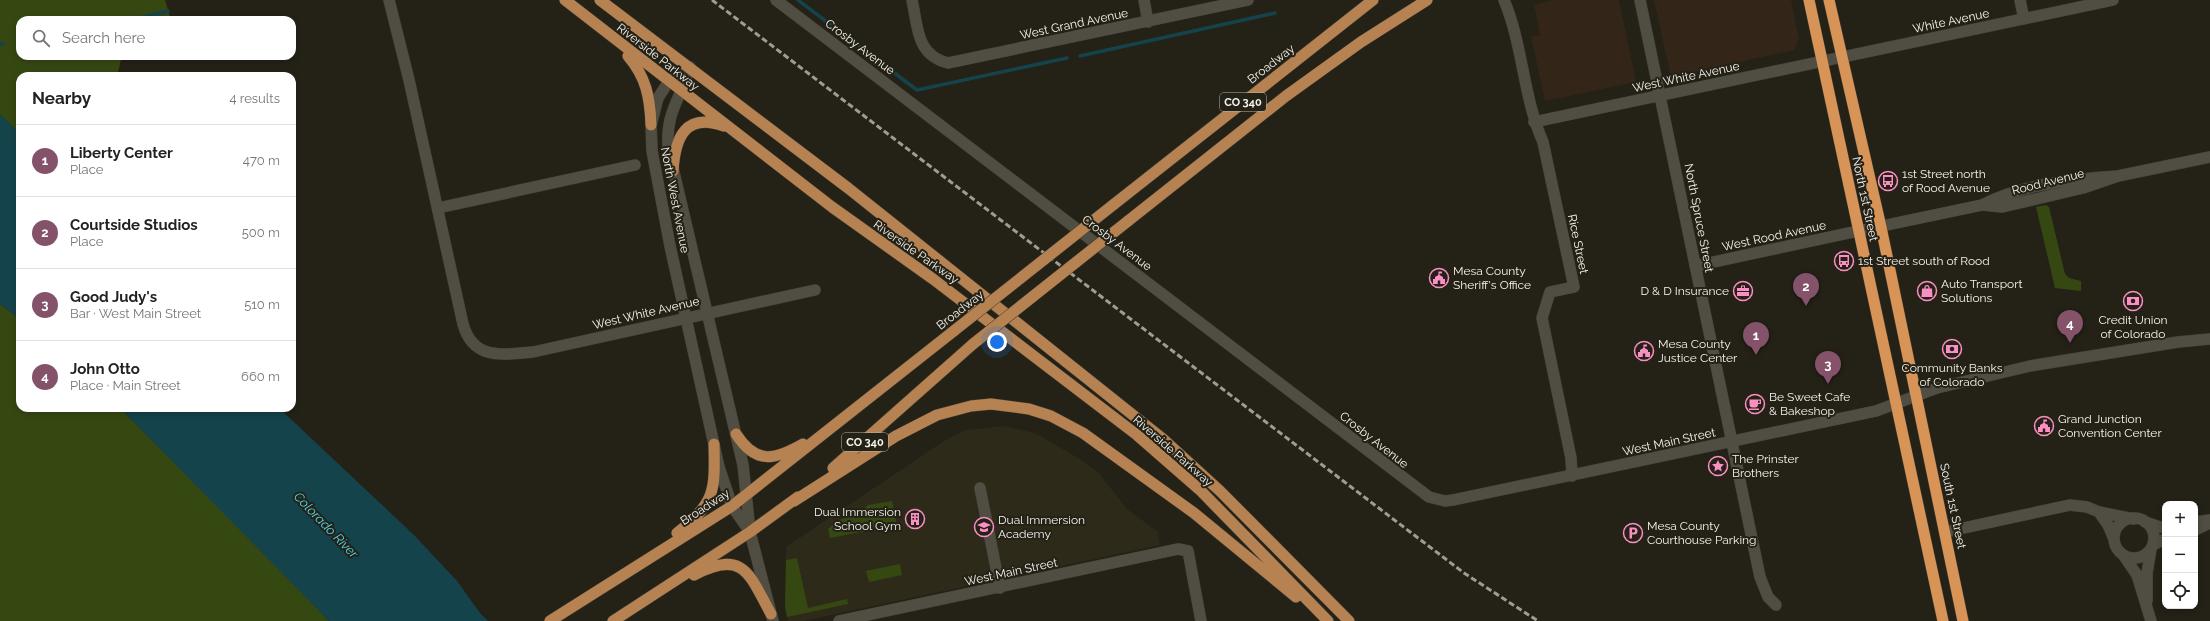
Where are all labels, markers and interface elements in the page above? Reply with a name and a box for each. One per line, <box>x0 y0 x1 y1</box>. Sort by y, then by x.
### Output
street label: West Grand Avenue <box>1019 6 1129 42</box>
street label: White Avenue <box>1911 6 1991 36</box>
search box <box>16 16 296 60</box>
street label: Crosby Avenue <box>823 16 897 78</box>
street label: Riverside Parkway <box>614 20 702 94</box>
icon: search <box>30 27 52 49</box>
text: Search here <box>62 29 145 47</box>
street label: Broadway <box>1245 41 1298 87</box>
street label: West White Avenue <box>1631 59 1741 95</box>
text: Nearby <box>32 88 91 108</box>
text: 4 results <box>229 91 280 106</box>
road number: CO 340 <box>1220 93 1266 111</box>
text: Liberty Center <box>70 144 173 162</box>
street label: North West Avenue <box>658 146 692 254</box>
text: 1 <box>42 153 48 168</box>
text: 470 m <box>243 153 280 168</box>
street label: North 1st Street <box>1849 156 1881 242</box>
text: Place <box>70 162 103 177</box>
street label: North Spruce Street <box>1682 162 1716 274</box>
street label: Rood Avenue <box>2010 166 2086 198</box>
place label: 1st Street north of Rood Avenue <box>1902 167 1990 195</box>
bus stop icon: 1st Street north of Rood Avenue <box>1877 170 1899 192</box>
street label: Crosby Avenue <box>1080 212 1154 274</box>
street label: Rice Street <box>1565 213 1591 275</box>
text: Courtside Studios <box>70 216 198 234</box>
street label: Riverside Parkway <box>871 217 962 287</box>
street label: West Rood Avenue <box>1721 218 1827 254</box>
text: 2 <box>41 225 49 240</box>
text: 500 m <box>242 225 280 240</box>
text: Place <box>70 234 103 249</box>
bus stop icon: 1st Street south of Rood <box>1833 250 1855 272</box>
place label: 1st Street south of Rood <box>1858 254 1990 268</box>
place label: Mesa County Sheriff's Office <box>1453 264 1531 292</box>
public building icon: Mesa County Sheriff's Office <box>1428 267 1450 289</box>
pin: 2 <box>1793 273 1819 306</box>
place label: Auto Transport Solutions <box>1941 277 2022 305</box>
office icon: D & D Insurance <box>1732 280 1754 302</box>
shop icon: Auto Transport Solutions <box>1916 280 1938 302</box>
place label: D & D Insurance <box>1640 284 1729 298</box>
street label: Broadway <box>934 287 987 333</box>
text: Good Judy's <box>70 288 157 306</box>
bank icon: Credit Union of Colorado <box>2122 290 2144 312</box>
street label: West White Avenue <box>591 294 701 332</box>
text: 3 <box>41 297 49 312</box>
text: 510 m <box>244 297 280 312</box>
text: Bar · West Main Street <box>70 306 201 321</box>
pin: 4 <box>2057 310 2083 343</box>
place label: Credit Union of Colorado <box>2098 313 2168 341</box>
pin: 1 <box>1743 322 1769 355</box>
your location <box>987 332 1007 352</box>
place label: Mesa County Justice Center <box>1658 337 1738 365</box>
bank icon: Community Banks of Colorado <box>1941 338 1963 360</box>
public building icon: Mesa County Justice Center <box>1633 340 1655 362</box>
pin: 3 <box>1815 351 1841 384</box>
text: John Otto <box>70 360 140 378</box>
place label: Community Banks of Colorado <box>1901 361 2003 389</box>
text: 4 <box>41 369 49 384</box>
text: 660 m <box>241 369 280 384</box>
text: Place · Main Street <box>70 378 181 393</box>
place label: Be Sweet Cafe & Bakeshop <box>1769 390 1850 418</box>
cafe icon: Be Sweet Cafe & Bakeshop <box>1744 393 1766 415</box>
street label: Crosby Avenue <box>1337 409 1411 471</box>
place label: Grand Junction Convention Center <box>2058 412 2162 440</box>
street label: Riverside Parkway <box>1130 413 1216 490</box>
public building icon: Grand Junction Convention Center <box>2033 415 2055 437</box>
street label: West Main Street <box>1621 425 1717 459</box>
road number: CO 340 <box>842 433 888 451</box>
place label: The Prinster Brothers <box>1732 452 1799 480</box>
place icon: The Prinster Brothers <box>1707 455 1729 477</box>
street label: South 1st Street <box>1937 462 1969 550</box>
street label: Broadway <box>678 486 733 528</box>
water label: Colorado River <box>291 489 362 561</box>
map controls <box>2162 501 2198 609</box>
button: + <box>2162 501 2198 537</box>
place label: Dual Immersion School Gym <box>814 505 901 533</box>
building icon: Dual Immersion School Gym <box>904 508 926 530</box>
place label: Dual Immersion Academy <box>998 513 1085 541</box>
school or university icon: Dual Immersion Academy <box>973 516 995 538</box>
place label: Mesa County Courthouse Parking <box>1647 519 1756 547</box>
parking icon: Mesa County Courthouse Parking <box>1622 522 1644 544</box>
button: − <box>2162 537 2198 573</box>
street label: West Main Street <box>963 555 1059 589</box>
button: locate <box>2162 573 2198 609</box>

